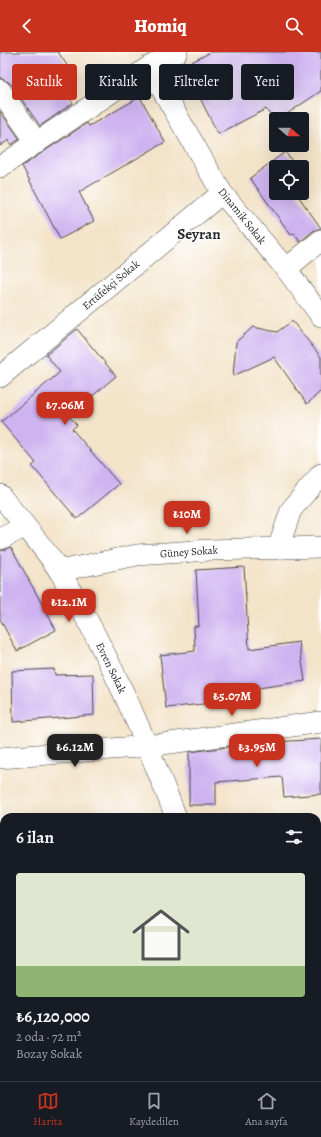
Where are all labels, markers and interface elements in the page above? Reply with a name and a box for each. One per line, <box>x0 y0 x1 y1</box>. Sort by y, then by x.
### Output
text: Homiq <box>134 14 187 38</box>
icon: back <box>16 15 38 37</box>
icon: search <box>283 15 305 37</box>
chip: Satılık <box>12 64 77 100</box>
chip: Kiralık <box>85 64 151 100</box>
chip: Filtreler <box>159 64 233 100</box>
chip: Yeni <box>241 64 294 100</box>
north arrow <box>269 112 309 152</box>
map controls <box>269 112 309 200</box>
button: locate <box>269 160 309 200</box>
street label: Dinamik Sokak <box>215 185 270 248</box>
district label: Seyran <box>177 224 221 244</box>
street label: Ertüfekçi Sokak <box>79 256 143 313</box>
pin: ₺7.06M <box>32 392 98 426</box>
text: ₺7.06M <box>45 396 85 413</box>
pin: ₺10M <box>163 501 211 535</box>
text: ₺10M <box>173 505 201 522</box>
street label: Güney Sokak <box>160 542 219 562</box>
pin: ₺12.1M <box>36 589 102 623</box>
text: ₺12.1M <box>51 593 87 610</box>
street label: Evren Sokak <box>92 640 130 697</box>
pin: ₺5.07M <box>199 683 265 717</box>
text: ₺5.07M <box>213 687 251 704</box>
pin: ₺6.12M <box>42 734 108 768</box>
pin: ₺3.95M <box>224 734 290 768</box>
text: ₺6.12M <box>56 738 94 755</box>
text: ₺3.95M <box>238 738 276 755</box>
text: 6 ilan <box>16 826 54 849</box>
icon: filters <box>283 826 305 848</box>
icon: home <box>125 899 197 971</box>
text: ₺6,120,000 <box>16 1005 90 1028</box>
text: 2 oda · 72 m² <box>16 1028 81 1045</box>
text: Bozay Sokak <box>16 1045 82 1062</box>
tab: Harita <box>33 1090 63 1129</box>
tab: Kaydedilen <box>129 1090 179 1129</box>
tab: Ana sayfa <box>245 1090 288 1129</box>

